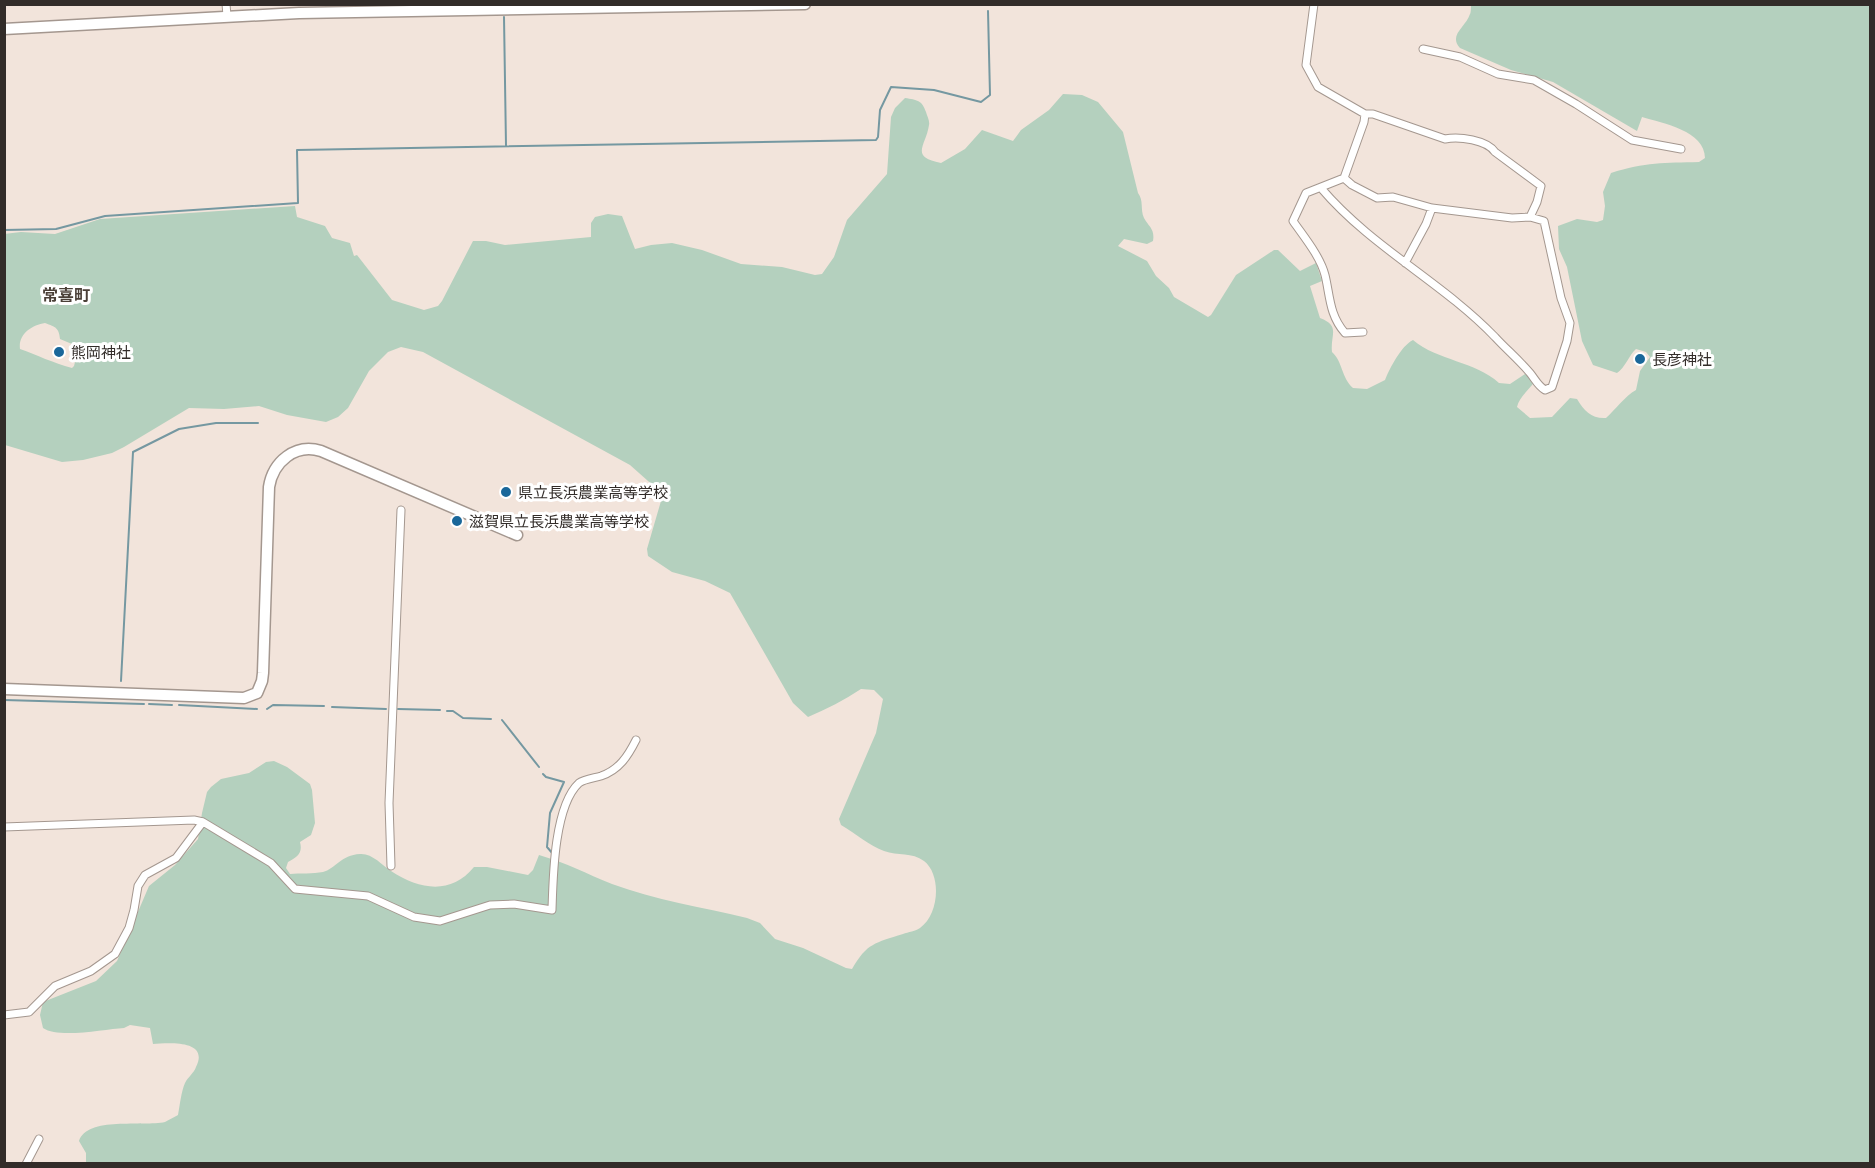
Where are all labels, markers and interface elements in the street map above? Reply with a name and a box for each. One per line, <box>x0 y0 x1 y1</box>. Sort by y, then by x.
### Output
district label: 常喜町 <box>42 285 90 305</box>
place label: 熊岡神社 <box>71 343 131 362</box>
marker: 熊岡神社 <box>52 345 66 359</box>
place label: 長彦神社 <box>1652 350 1712 369</box>
marker: 長彦神社 <box>1633 352 1647 366</box>
place label: 県立長浜農業高等学校 <box>518 483 668 502</box>
marker: 県立長浜農業高等学校 <box>499 485 513 499</box>
place label: 滋賀県立長浜農業高等学校 <box>469 512 649 531</box>
marker: 滋賀県立長浜農業高等学校 <box>450 514 464 528</box>

